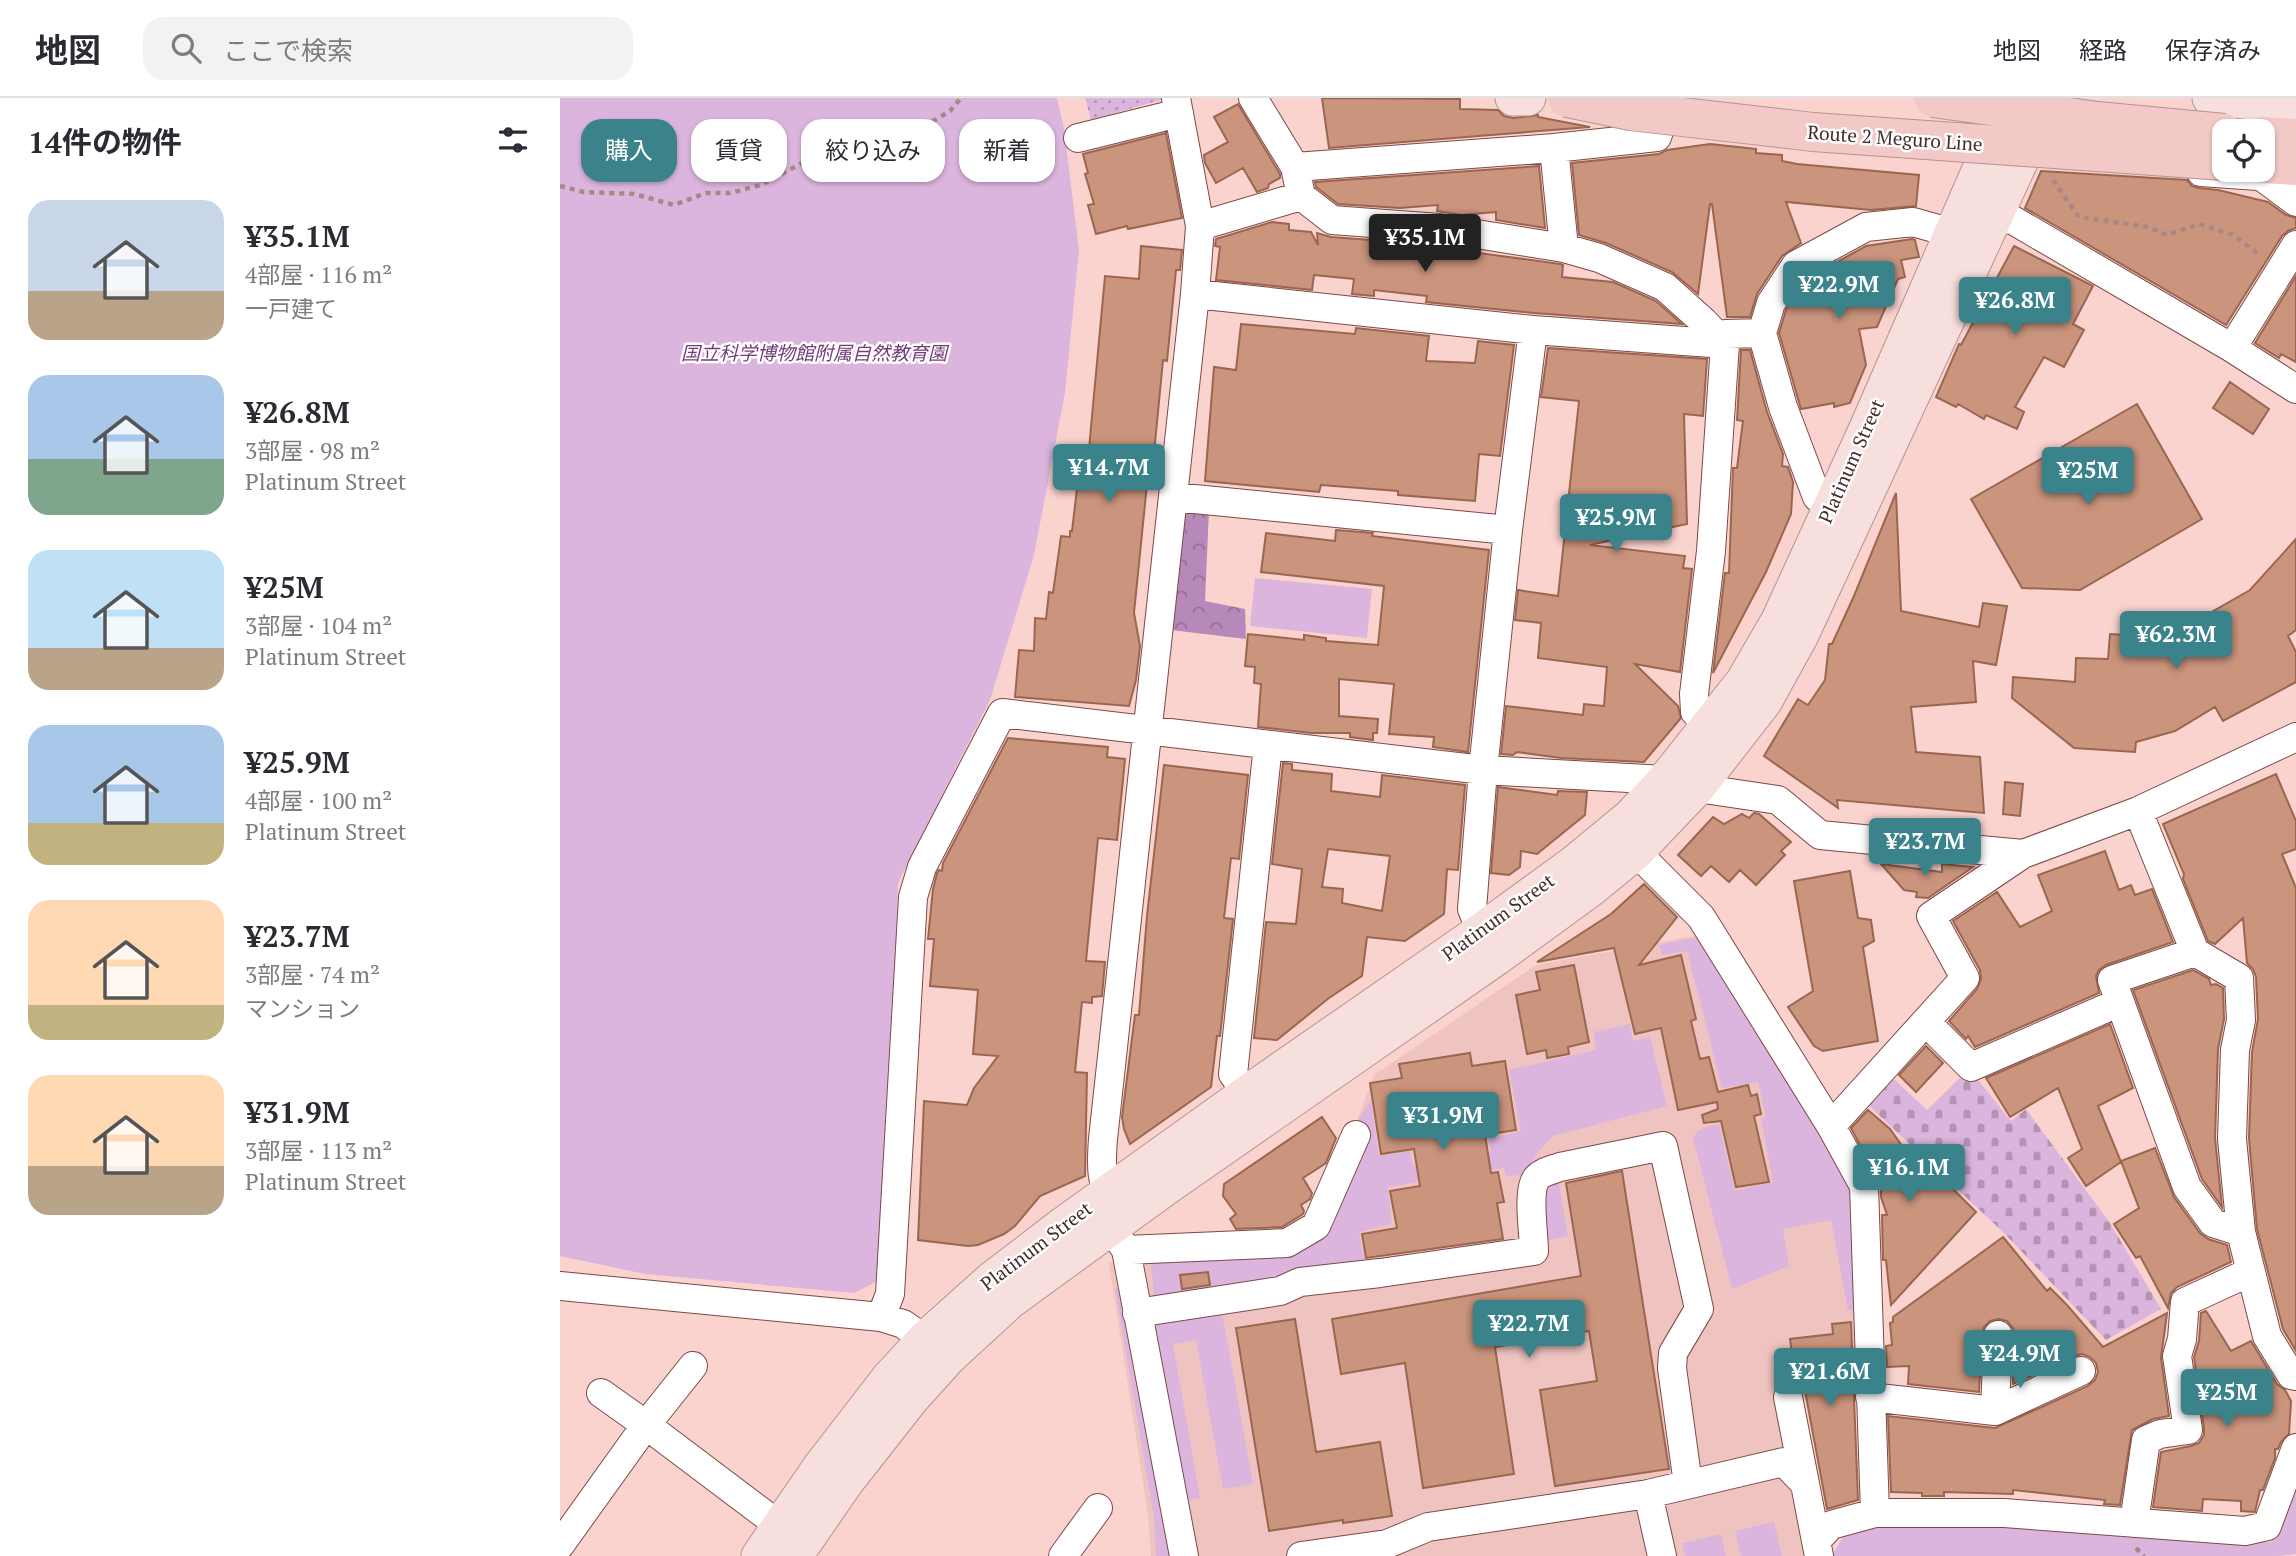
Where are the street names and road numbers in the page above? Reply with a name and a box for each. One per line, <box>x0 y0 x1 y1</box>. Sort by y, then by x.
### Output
street label: Route 2 Meguro Line <box>1807 119 1983 156</box>
street label: Platinum Street <box>1812 395 1889 527</box>
street label: Platinum Street <box>1436 867 1559 966</box>
street label: Platinum Street <box>975 1196 1096 1296</box>

